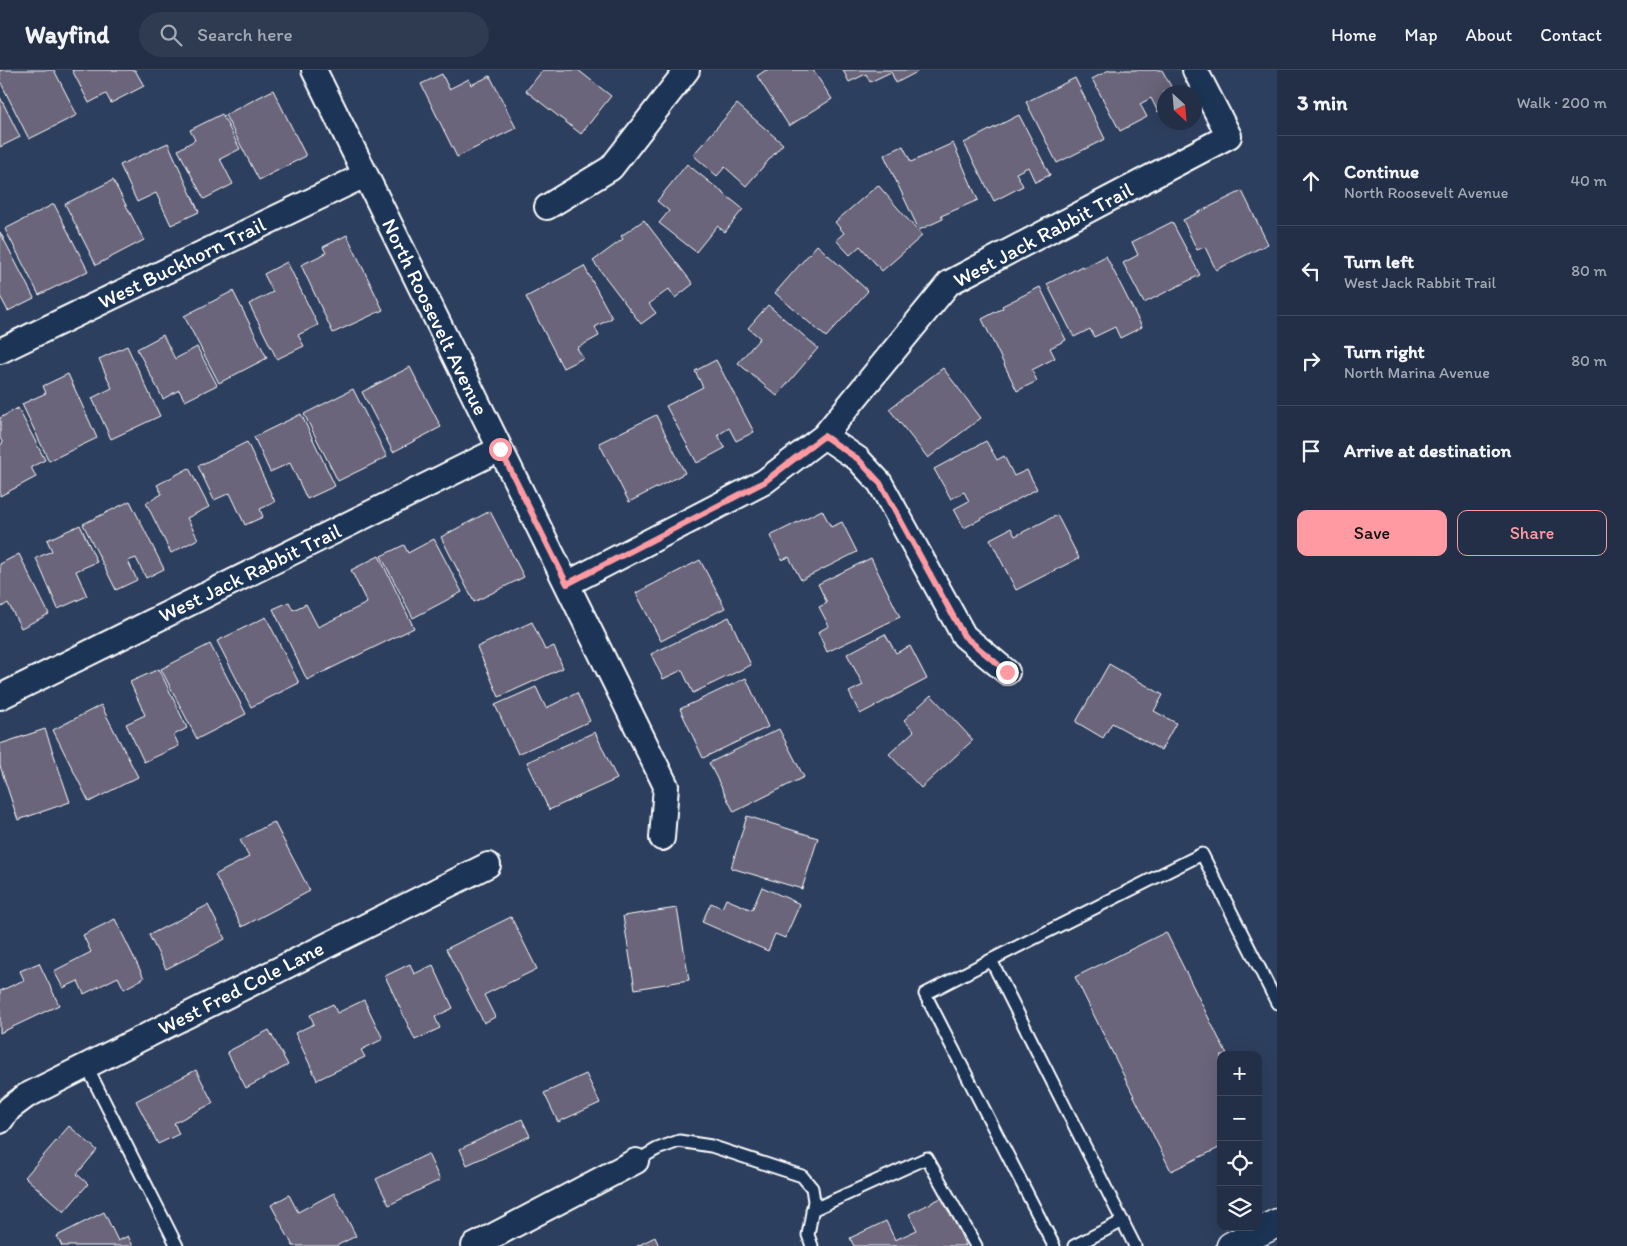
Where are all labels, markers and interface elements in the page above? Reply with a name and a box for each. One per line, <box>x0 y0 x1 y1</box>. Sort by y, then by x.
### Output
search box <box>139 12 489 57</box>
text: Wayfind <box>25 20 109 49</box>
icon: search <box>157 21 185 49</box>
text: Search here <box>197 23 293 46</box>
text: Home <box>1331 24 1377 46</box>
text: Map <box>1405 24 1438 46</box>
text: About <box>1466 24 1512 46</box>
text: Contact <box>1540 24 1602 46</box>
north arrow <box>1157 85 1202 130</box>
text: 3 min <box>1297 90 1347 115</box>
text: Walk · 200 m <box>1517 93 1607 112</box>
text: Continue <box>1344 160 1419 183</box>
icon: ahead <box>1297 167 1325 195</box>
text: 40 m <box>1570 171 1607 190</box>
street label: West Jack Rabbit Trail <box>949 177 1137 292</box>
text: North Roosevelt Avenue <box>1344 183 1508 202</box>
street label: West Buckhorn Trail <box>94 211 270 314</box>
street label: North Roosevelt Avenue <box>377 214 494 419</box>
text: Turn left <box>1344 250 1414 273</box>
icon: left <box>1297 257 1325 285</box>
text: 80 m <box>1571 261 1607 280</box>
text: West Jack Rabbit Trail <box>1344 273 1496 292</box>
text: Turn right <box>1344 340 1425 363</box>
icon: right <box>1297 347 1325 375</box>
text: 80 m <box>1571 351 1607 370</box>
text: North Marina Avenue <box>1344 363 1490 382</box>
icon: arrive <box>1297 437 1325 465</box>
route start <box>489 438 512 461</box>
text: Arrive at destination <box>1344 439 1511 462</box>
button: Save <box>1297 510 1447 556</box>
button: Share <box>1457 510 1607 556</box>
street label: West Jack Rabbit Trail <box>155 518 345 628</box>
route end <box>996 661 1019 684</box>
street label: West Fred Cole Lane <box>154 935 328 1040</box>
map controls <box>1217 1051 1262 1231</box>
button: + <box>1217 1051 1262 1096</box>
button: − <box>1217 1096 1262 1141</box>
button: locate <box>1217 1141 1262 1186</box>
button: layers <box>1217 1186 1262 1231</box>

